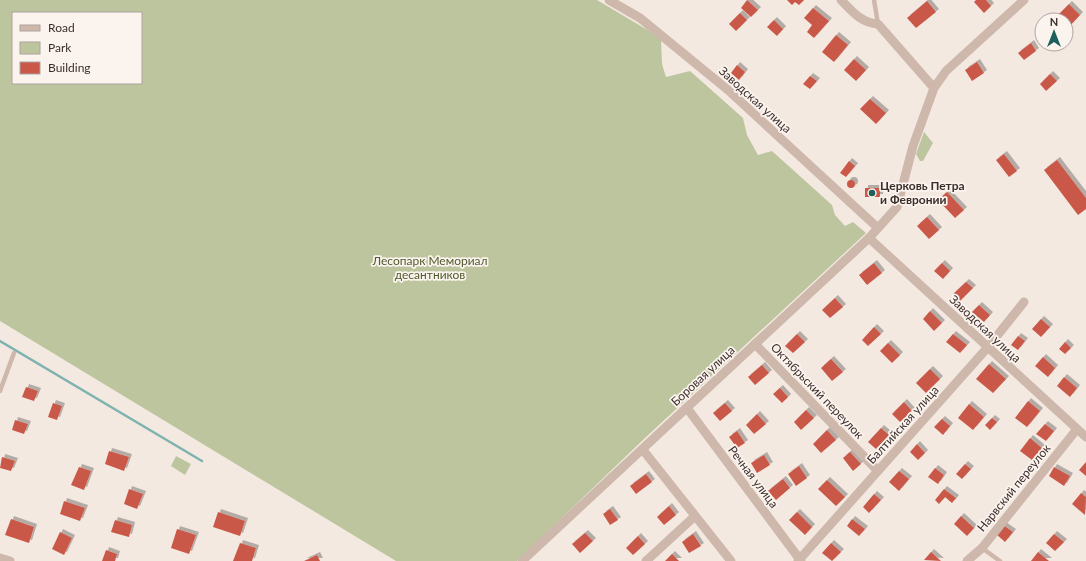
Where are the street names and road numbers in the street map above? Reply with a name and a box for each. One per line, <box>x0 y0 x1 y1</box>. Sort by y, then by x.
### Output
street label: Заводская улица <box>716 63 795 136</box>
street label: Заводская улица <box>946 292 1024 366</box>
street label: Октябрьский переулок <box>768 340 868 442</box>
street label: Боровая улица <box>668 342 738 409</box>
street label: Балтийская улица <box>864 382 942 467</box>
street label: Нарвский переулок <box>974 440 1054 534</box>
street label: Речная улица <box>725 443 782 511</box>

